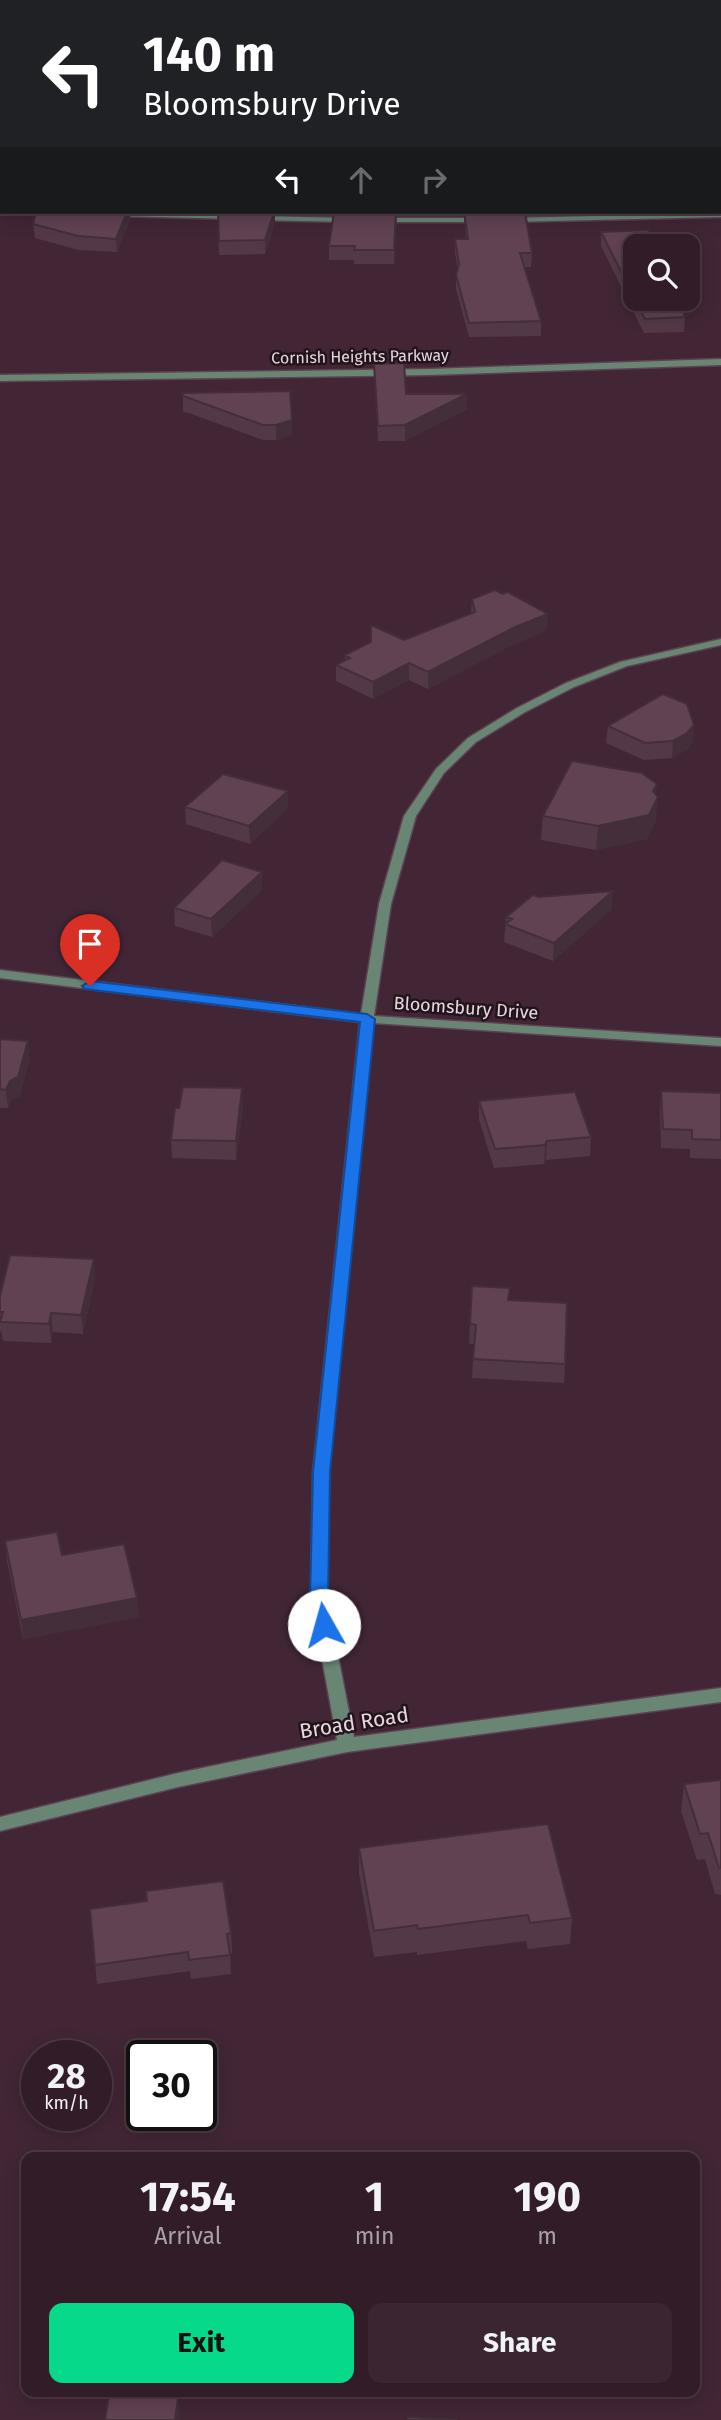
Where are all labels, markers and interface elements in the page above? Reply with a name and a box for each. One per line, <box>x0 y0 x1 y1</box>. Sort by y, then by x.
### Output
text: 140 m <box>143 25 275 84</box>
icon: left <box>28 28 119 119</box>
text: Bloomsbury Drive <box>143 85 401 123</box>
icon: left <box>269 161 307 199</box>
icon: ahead <box>342 161 380 199</box>
icon: right <box>415 161 453 199</box>
map controls <box>623 234 700 311</box>
button: search <box>623 234 700 311</box>
street label: Cornish Heights Parkway <box>271 345 449 368</box>
pin <box>60 914 120 986</box>
icon: arrive <box>71 925 109 963</box>
street label: Bloomsbury Drive <box>393 992 539 1024</box>
position arrow <box>287 1588 361 1662</box>
street label: Broad Road <box>298 1702 410 1744</box>
speed limit sign: 30 <box>126 2040 217 2131</box>
text: 28 <box>47 2055 86 2097</box>
text: km/h <box>44 2092 89 2114</box>
text: 17:54 <box>140 2172 236 2222</box>
text: 1 <box>365 2172 384 2222</box>
text: 190 <box>513 2172 581 2222</box>
text: Arrival <box>154 2222 222 2250</box>
text: min <box>355 2222 394 2250</box>
text: m <box>537 2222 557 2250</box>
button: Exit <box>49 2303 354 2383</box>
button: Share <box>368 2303 672 2383</box>

